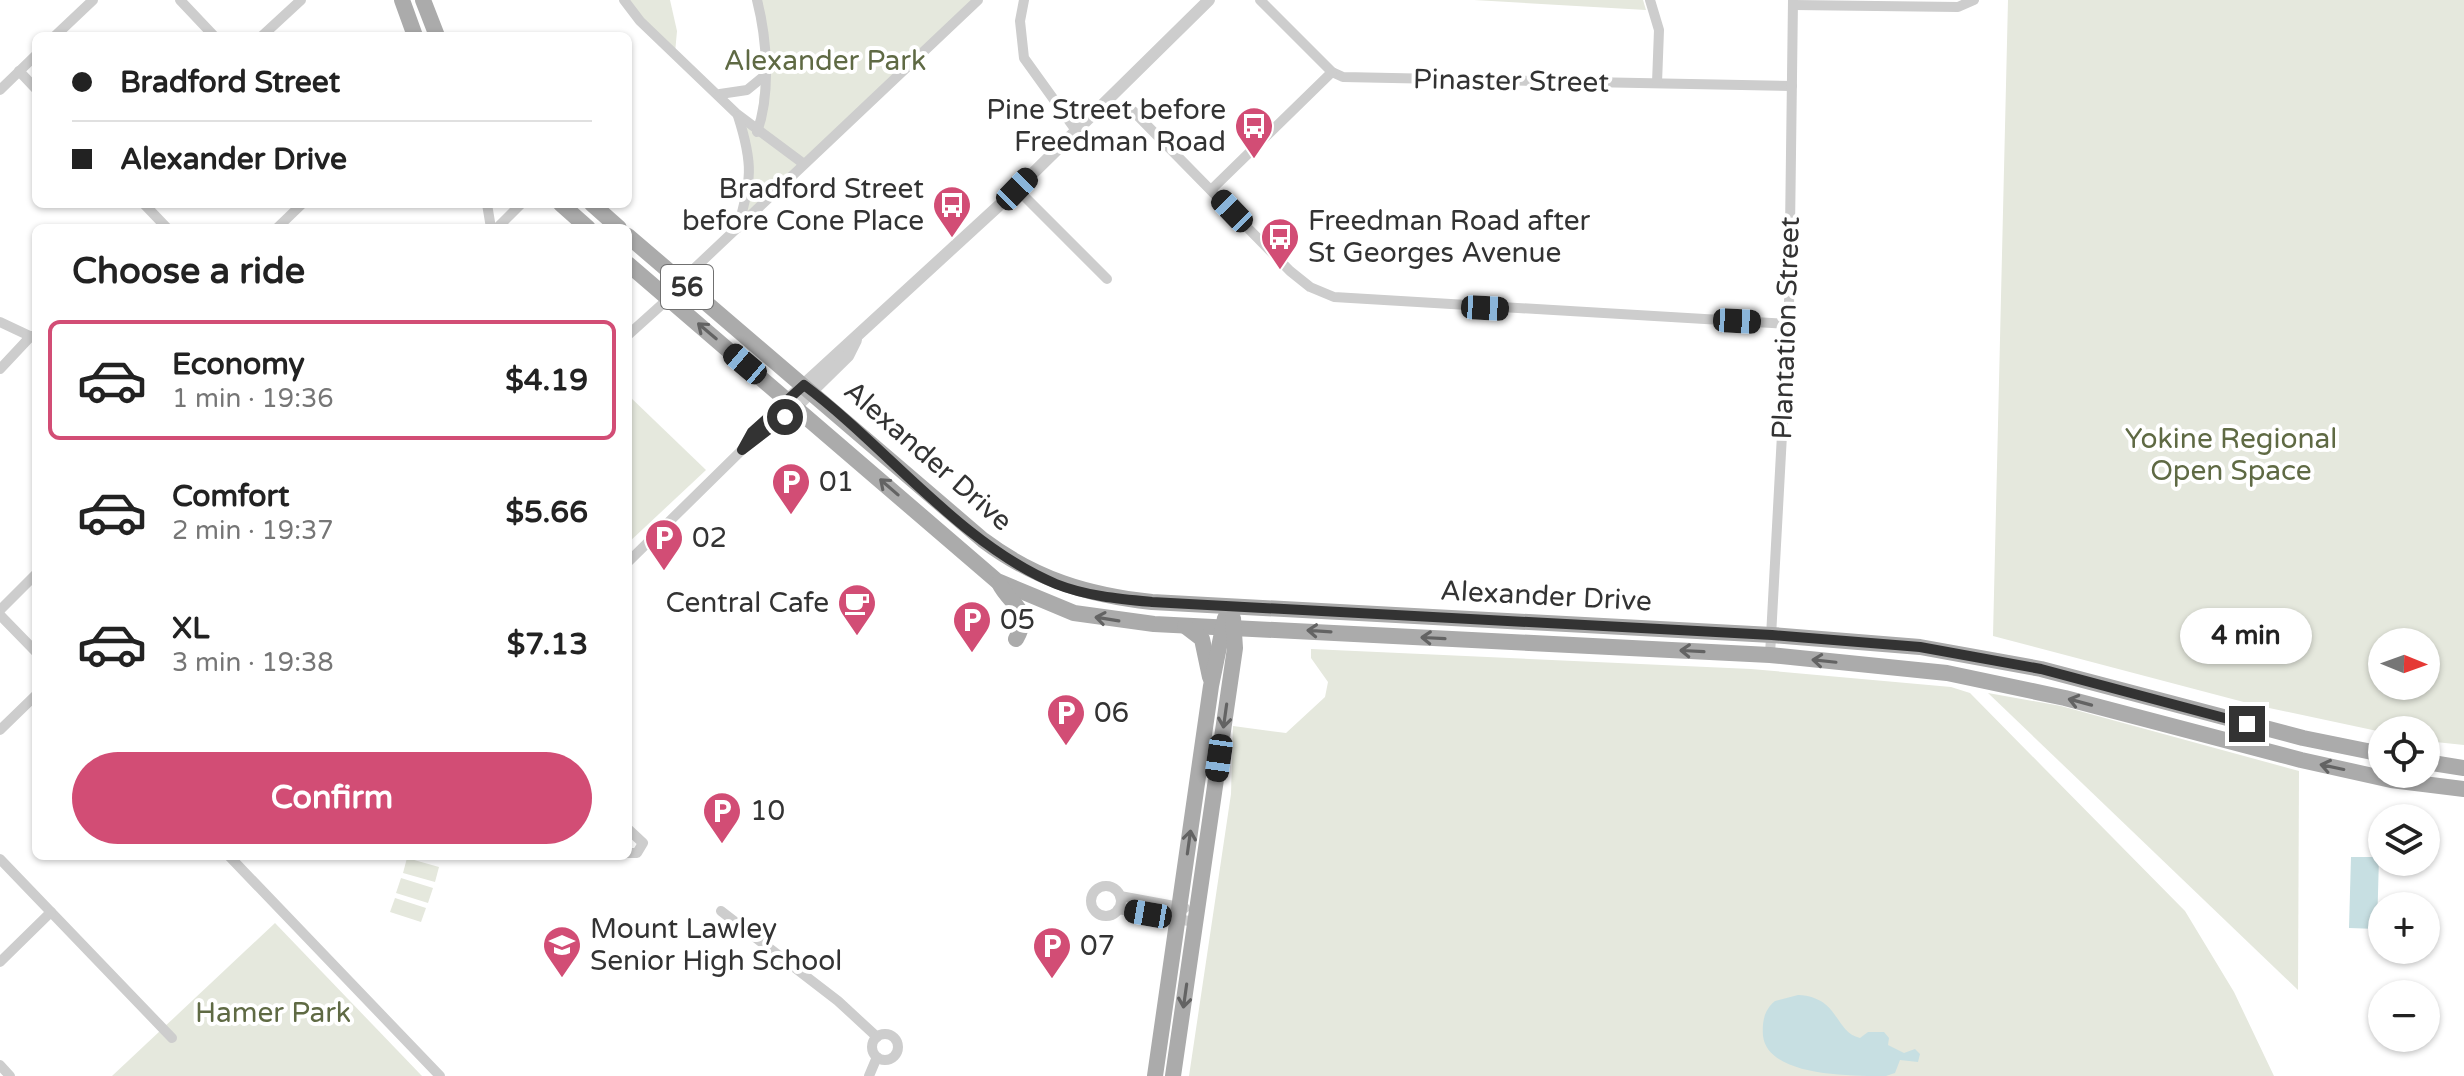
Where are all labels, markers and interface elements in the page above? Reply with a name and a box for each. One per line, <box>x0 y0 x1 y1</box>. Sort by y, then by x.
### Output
park label: Alexander Park <box>724 44 926 78</box>
street label: Pinaster Street <box>1413 62 1610 100</box>
text: Bradford Street <box>120 64 340 101</box>
place label: Pine Street before Freedman Road <box>986 93 1226 159</box>
bus stop icon: Pine Street before Freedman Road <box>1233 105 1275 160</box>
text: Alexander Drive <box>120 141 347 178</box>
car <box>992 163 1042 215</box>
place label: Bradford Street before Cone Place <box>682 172 924 238</box>
bus stop icon: Bradford Street before Cone Place <box>931 184 973 239</box>
car <box>1207 185 1257 237</box>
place label: Freedman Road after St Georges Avenue <box>1308 204 1590 270</box>
bus stop icon: Freedman Road after St Georges Avenue <box>1259 216 1301 271</box>
street label: Plantation Street <box>1765 216 1807 440</box>
text: Choose a ride <box>72 250 305 293</box>
road number: 56 <box>661 265 713 309</box>
car <box>1460 295 1510 321</box>
car <box>1712 308 1762 334</box>
one-way arrow <box>697 322 717 340</box>
car <box>719 339 771 389</box>
icon: car <box>76 344 148 416</box>
text: Economy <box>172 346 305 383</box>
text: $4.19 <box>505 362 588 399</box>
street label: Alexander Drive <box>837 374 1019 538</box>
text: 1 min · 19:36 <box>172 383 334 414</box>
route start <box>767 399 803 435</box>
park label: Yokine Regional Open Space <box>2125 422 2337 488</box>
parking icon: 01 <box>770 461 812 516</box>
place label: 01 <box>819 465 854 499</box>
icon: car <box>76 476 148 548</box>
text: Comfort <box>172 478 290 515</box>
one-way arrow <box>880 478 900 496</box>
text: $5.66 <box>506 494 588 531</box>
text: 2 min · 19:37 <box>172 515 334 546</box>
parking icon: 02 <box>643 517 685 572</box>
place label: 02 <box>692 521 727 555</box>
street label: Alexander Drive <box>1439 573 1653 619</box>
cafe icon: Central Cafe <box>836 582 878 637</box>
place label: Central Cafe <box>665 586 829 620</box>
parking icon: 05 <box>951 599 993 654</box>
place label: 05 <box>1000 603 1035 637</box>
icon: car <box>76 608 148 680</box>
callout: 4 min <box>2181 608 2313 664</box>
text: XL <box>172 610 209 647</box>
one-way arrow <box>1095 611 1120 626</box>
text: 4 min <box>2211 620 2281 651</box>
one-way arrow <box>1306 624 1333 639</box>
text: $7.13 <box>507 626 588 663</box>
north arrow <box>2368 628 2440 700</box>
map controls <box>2368 628 2440 1052</box>
one-way arrow <box>1420 630 1447 645</box>
one-way arrow <box>1679 644 1706 659</box>
text: 3 min · 19:38 <box>172 647 334 678</box>
one-way arrow <box>1811 653 1838 668</box>
parking icon: 06 <box>1045 692 1087 747</box>
one-way arrow <box>2068 694 2094 709</box>
place label: 06 <box>1094 696 1129 730</box>
one-way arrow <box>1217 703 1232 728</box>
route end <box>2229 706 2265 742</box>
button: locate <box>2368 716 2440 788</box>
car <box>1204 733 1234 783</box>
button: Confirm <box>72 752 592 844</box>
one-way arrow <box>2320 759 2345 774</box>
parking icon: 10 <box>701 790 743 845</box>
place label: 10 <box>750 794 785 828</box>
button: layers <box>2368 804 2440 876</box>
one-way arrow <box>1182 830 1197 855</box>
button: + <box>2368 892 2440 964</box>
car <box>1122 898 1174 930</box>
place label: Mount Lawley Senior High School <box>590 912 842 978</box>
school or university icon: Mount Lawley Senior High School <box>541 924 583 979</box>
parking icon: 07 <box>1031 925 1073 980</box>
place label: 07 <box>1080 929 1115 963</box>
button: − <box>2368 980 2440 1052</box>
one-way arrow <box>1177 982 1192 1008</box>
park label: Hamer Park <box>195 996 351 1030</box>

